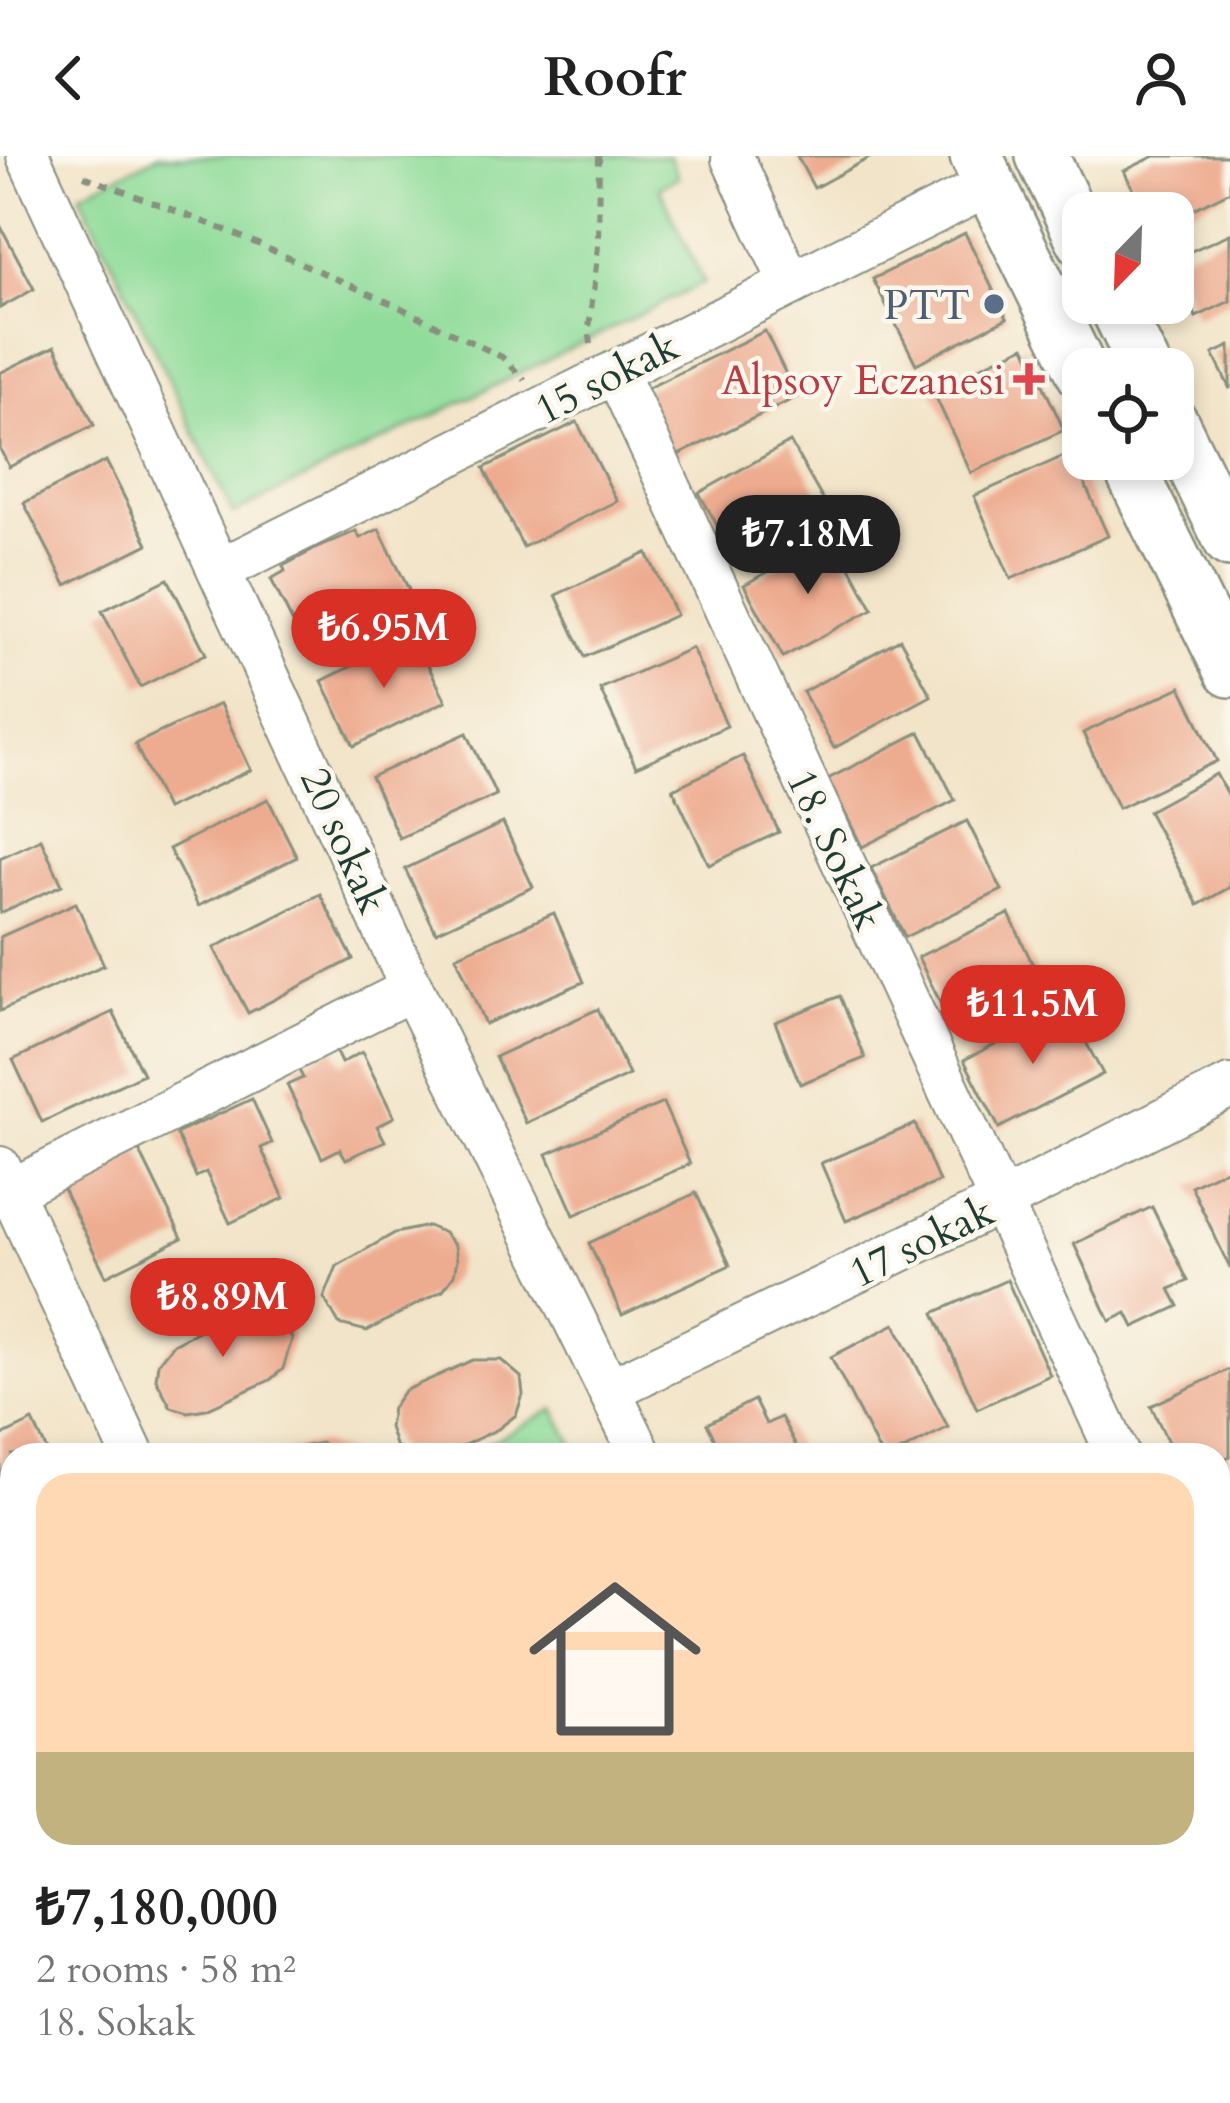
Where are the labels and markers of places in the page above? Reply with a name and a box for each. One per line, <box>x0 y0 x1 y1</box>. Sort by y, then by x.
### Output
place label: PTT <box>884 277 970 334</box>
marker: PTT <box>981 291 1007 317</box>
place label: Alpsoy Eczanesi <box>721 352 1005 409</box>
marker: Alpsoy Eczanesi <box>1016 366 1042 392</box>
pin: ₺7.18M <box>710 495 906 597</box>
pin: ₺6.95M <box>286 589 482 691</box>
pin: ₺11.5M <box>935 965 1131 1067</box>
pin: ₺8.89M <box>125 1258 321 1360</box>

